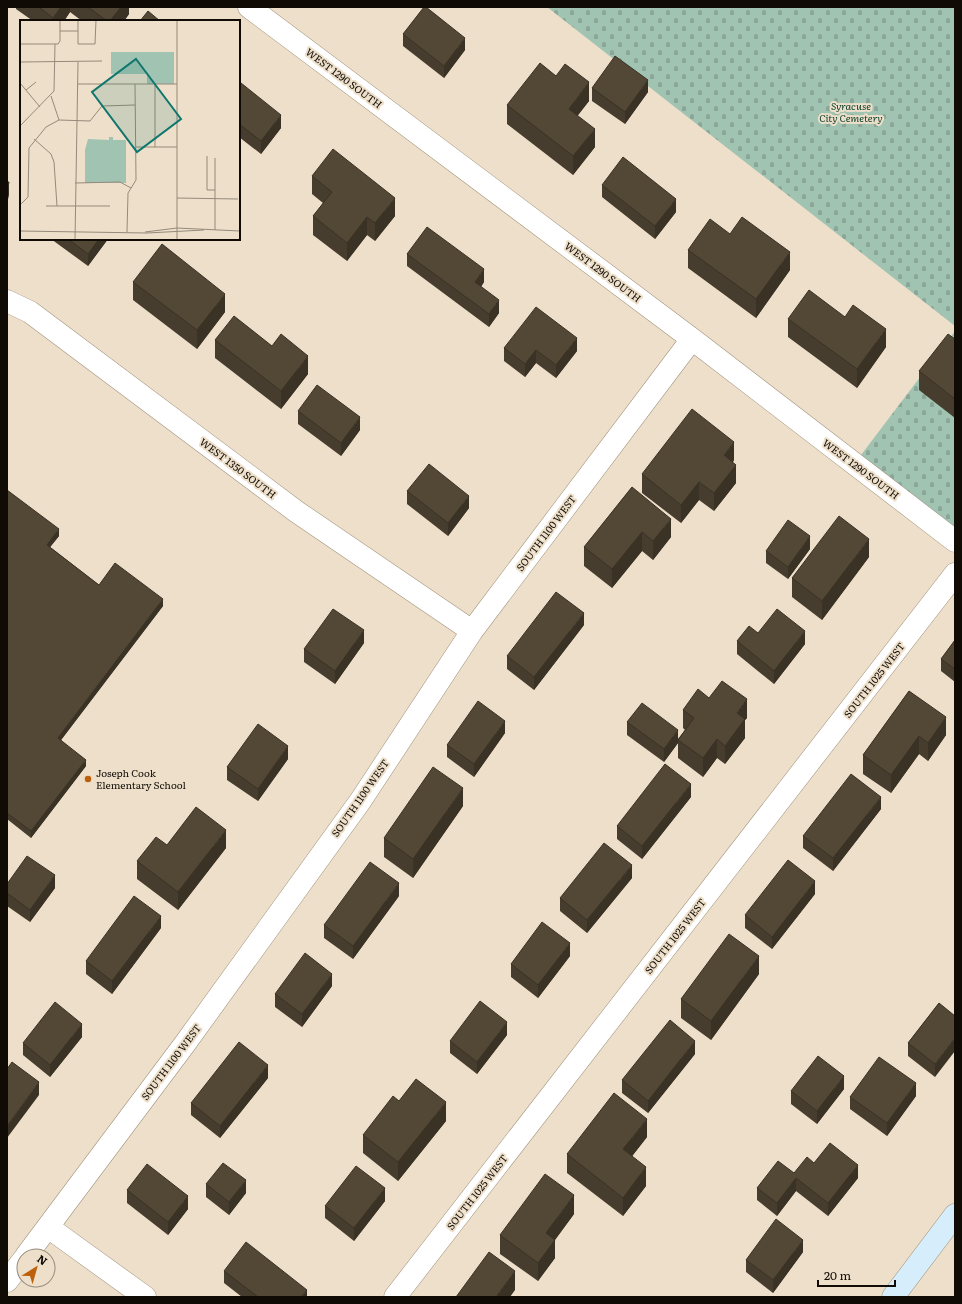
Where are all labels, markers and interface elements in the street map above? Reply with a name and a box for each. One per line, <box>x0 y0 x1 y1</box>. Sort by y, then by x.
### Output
inset map <box>20 20 240 240</box>
street label: WEST 1290 SOUTH <box>303 44 386 111</box>
park label: Syracuse City Cemetery <box>819 98 883 125</box>
street label: WEST 1290 SOUTH <box>562 238 645 305</box>
street label: WEST 1350 SOUTH <box>197 434 280 501</box>
street label: WEST 1290 SOUTH <box>820 435 903 502</box>
street label: SOUTH 1100 WEST <box>512 492 579 574</box>
street label: SOUTH 1025 WEST <box>839 639 908 720</box>
street label: SOUTH 1100 WEST <box>327 756 392 840</box>
place label: Joseph Cook Elementary School <box>96 765 186 792</box>
marker: Joseph Cook Elementary School <box>83 774 93 784</box>
street label: SOUTH 1025 WEST <box>640 895 709 976</box>
street label: SOUTH 1100 WEST <box>137 1021 204 1103</box>
street label: SOUTH 1025 WEST <box>442 1151 511 1232</box>
north arrow <box>16 1248 56 1288</box>
text: N <box>34 1250 51 1268</box>
scale bar <box>818 1262 895 1288</box>
text: 20 m <box>824 1266 851 1284</box>

